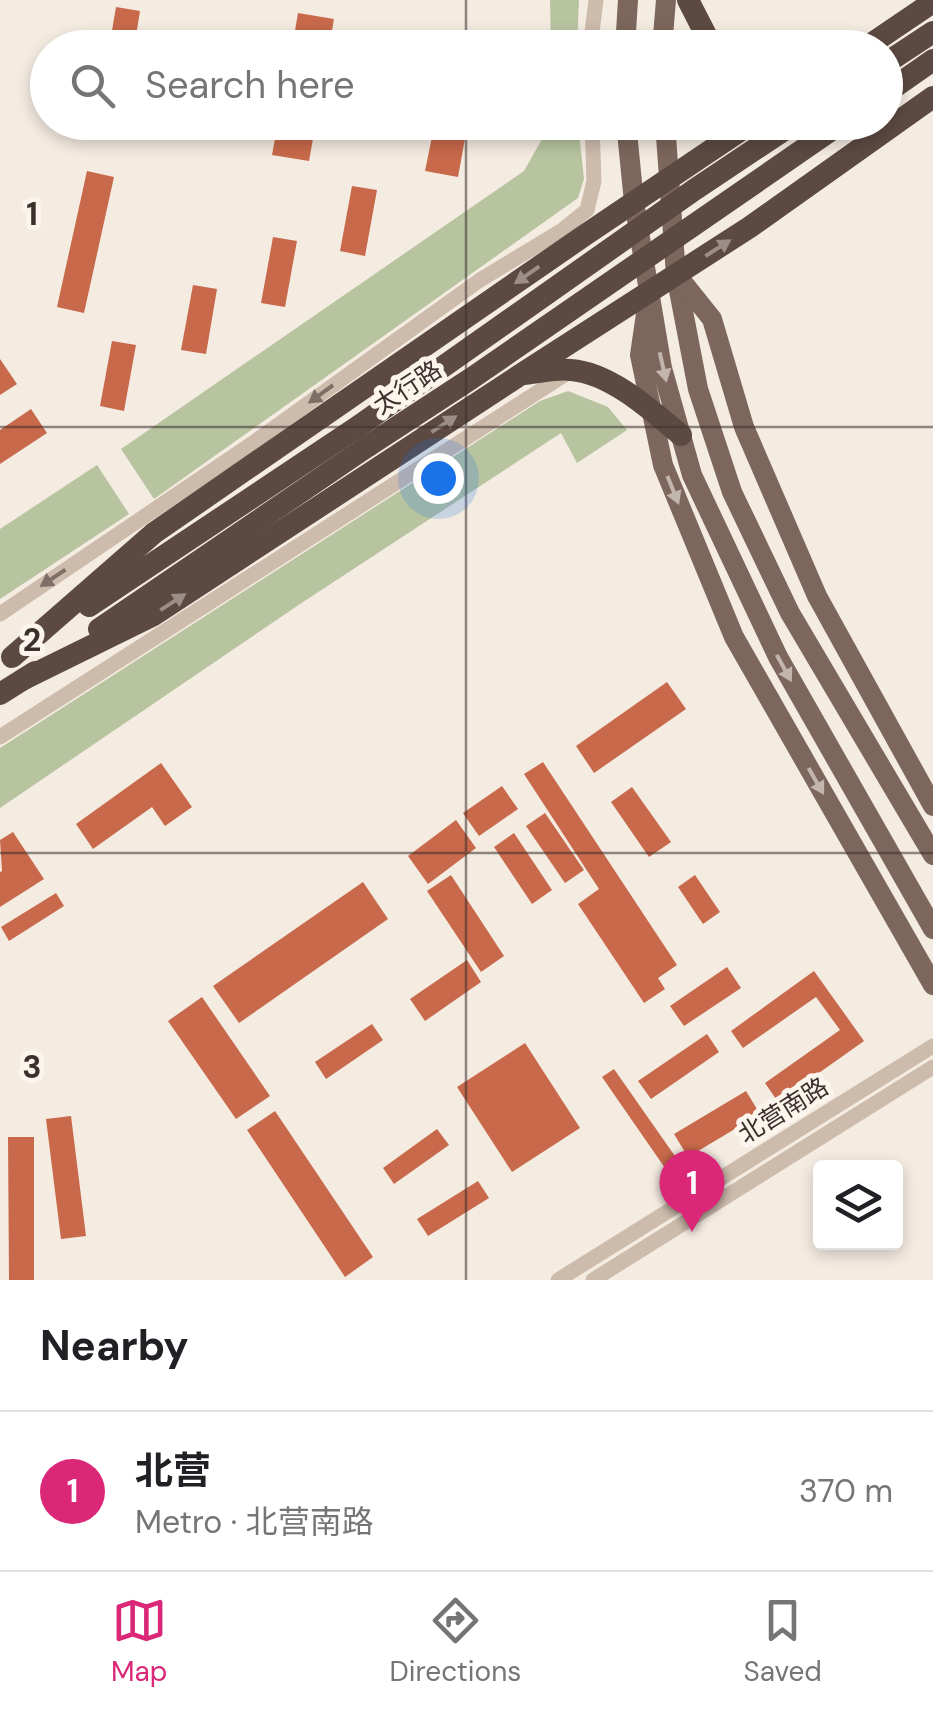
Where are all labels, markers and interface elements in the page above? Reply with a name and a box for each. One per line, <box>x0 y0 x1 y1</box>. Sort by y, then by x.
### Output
search box <box>30 30 903 140</box>
icon: search <box>65 58 120 113</box>
text: Search here <box>145 60 355 110</box>
text: 1 <box>26 193 38 235</box>
one-way arrow <box>704 239 731 257</box>
one-way arrow <box>514 265 541 284</box>
one-way arrow <box>656 352 671 383</box>
street label: 太行路 <box>367 353 448 422</box>
one-way arrow <box>308 384 334 403</box>
one-way arrow <box>431 415 458 433</box>
your location <box>413 453 464 504</box>
one-way arrow <box>665 475 681 504</box>
one-way arrow <box>39 568 66 587</box>
one-way arrow <box>159 594 186 612</box>
text: 2 <box>23 619 41 661</box>
one-way arrow <box>775 653 792 682</box>
one-way arrow <box>807 766 824 795</box>
text: 3 <box>22 1046 42 1088</box>
street label: 北营南路 <box>732 1070 834 1151</box>
pin: 1 <box>660 1150 724 1232</box>
map controls <box>813 1160 903 1250</box>
button: layers <box>813 1160 903 1250</box>
text: Nearby <box>40 1318 189 1373</box>
text: 北营 <box>135 1446 211 1496</box>
text: 1 <box>67 1470 78 1512</box>
text: 370 m <box>799 1470 893 1512</box>
text: Metro · 北营南路 <box>135 1501 374 1543</box>
tab: Map <box>111 1593 167 1690</box>
tab: Directions <box>390 1593 521 1690</box>
tab: Saved <box>743 1593 822 1690</box>

